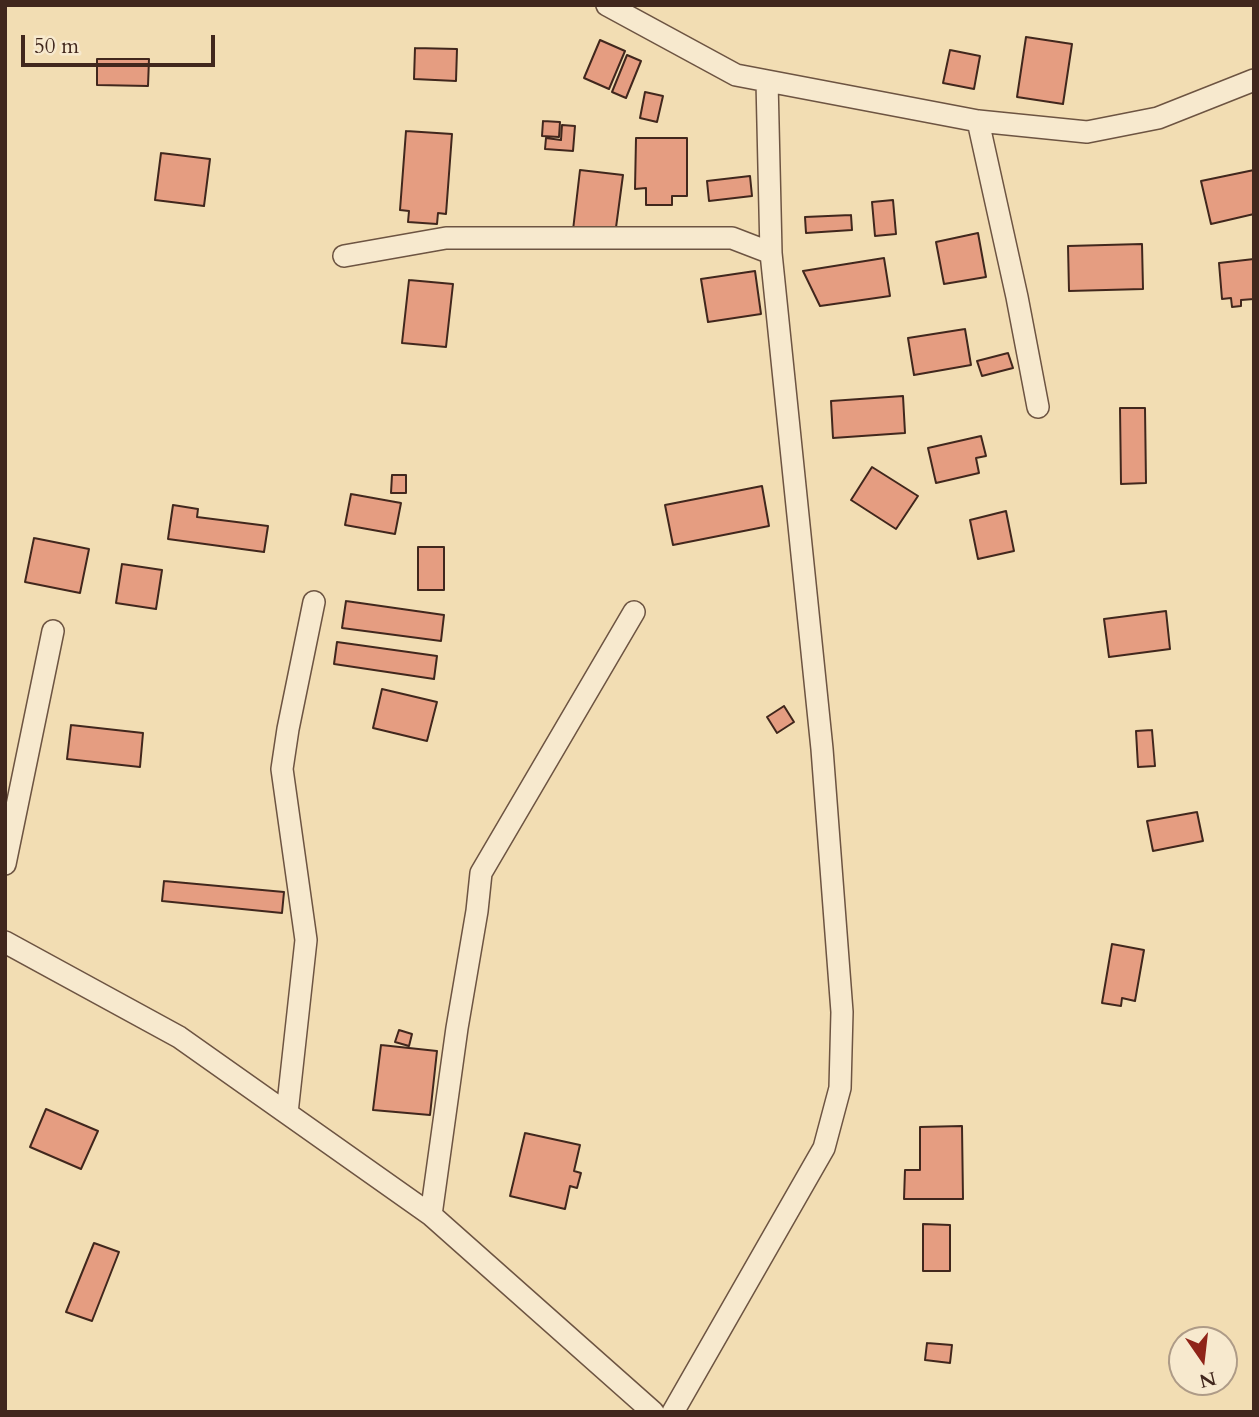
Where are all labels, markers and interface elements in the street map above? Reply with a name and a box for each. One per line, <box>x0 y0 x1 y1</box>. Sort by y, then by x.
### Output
scale bar <box>24 21 219 65</box>
text: 50 m <box>34 32 79 61</box>
north arrow <box>1168 1326 1238 1396</box>
text: N <box>1196 1365 1219 1394</box>

